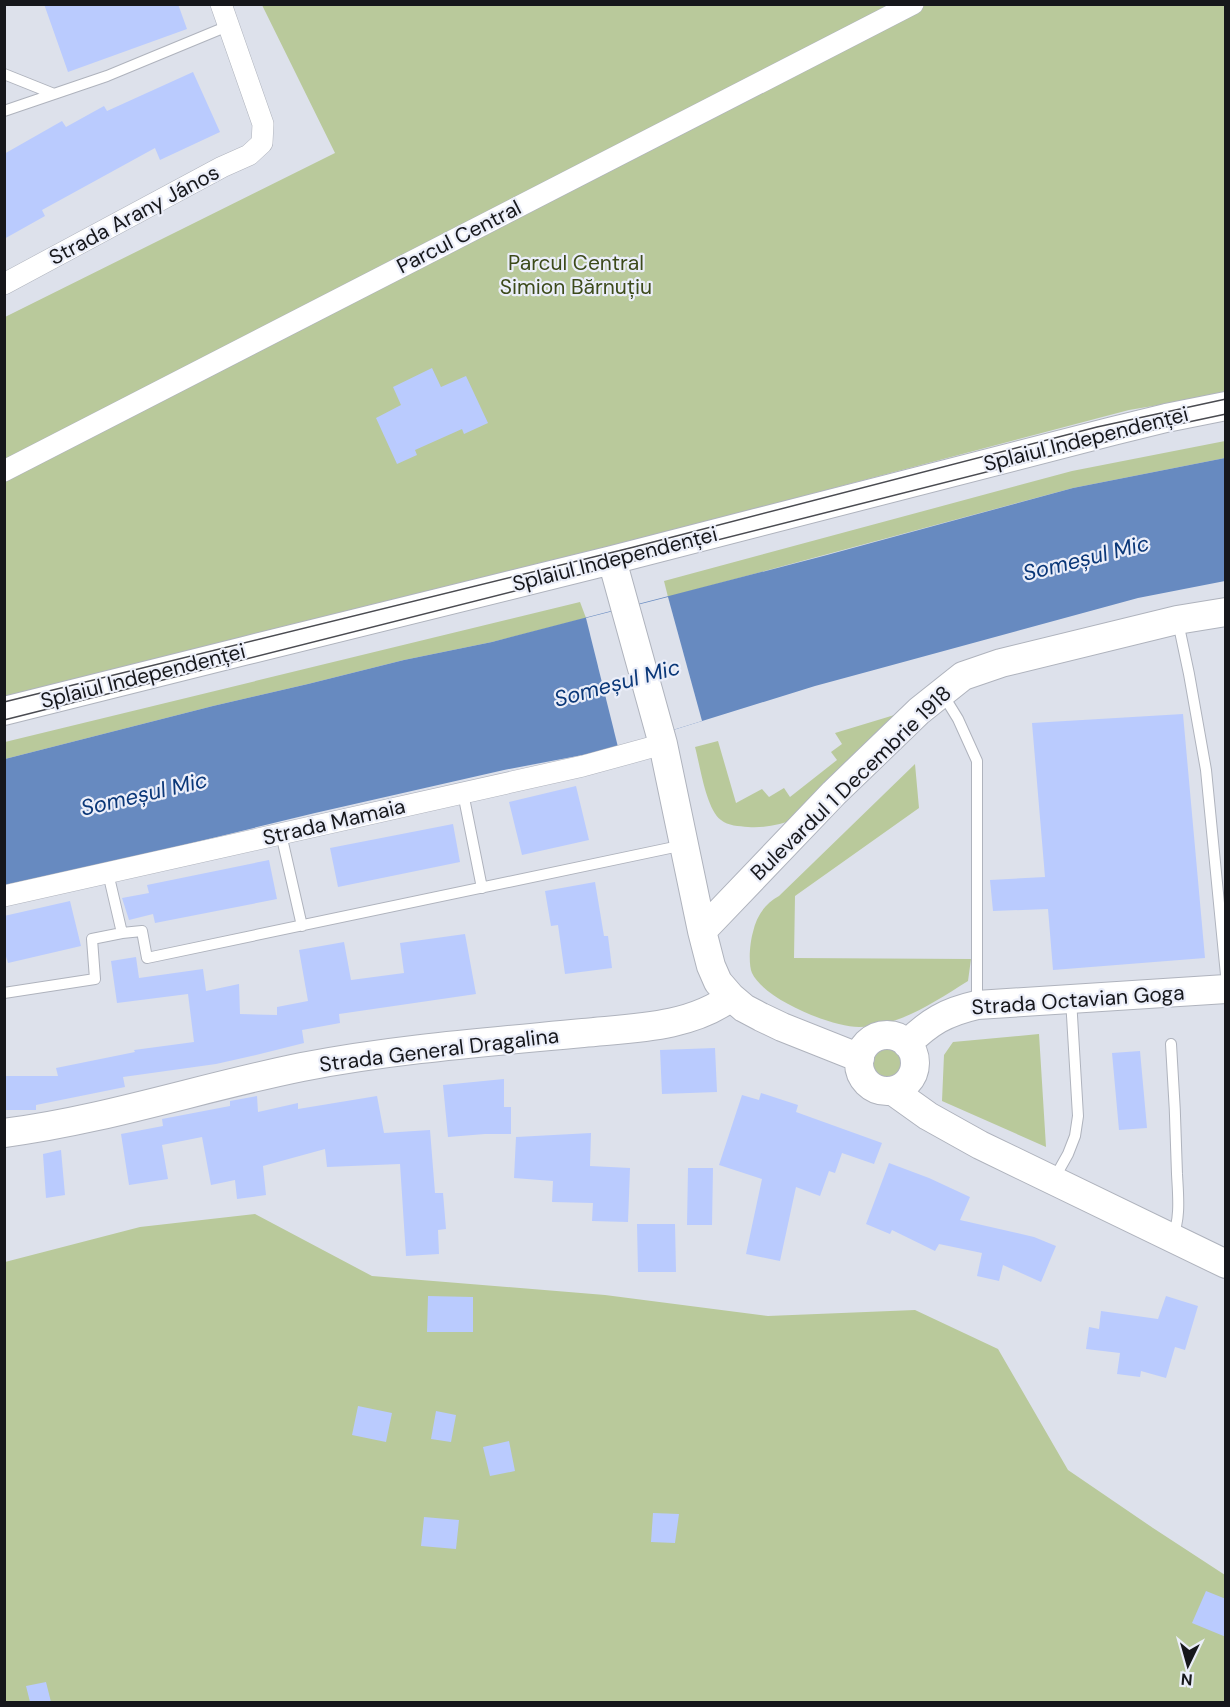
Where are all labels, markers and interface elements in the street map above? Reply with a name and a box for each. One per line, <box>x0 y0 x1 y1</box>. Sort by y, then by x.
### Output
street label: Strada Arany János <box>44 158 224 272</box>
street label: Parcul Central <box>392 194 526 280</box>
park label: Parcul Central Simion Bărnuțiu <box>500 249 652 301</box>
street label: Splaiul Independenței <box>981 400 1191 478</box>
street label: Splaiul Independenței <box>510 520 720 598</box>
water label: Someșul Mic <box>1020 528 1152 588</box>
street label: Splaiul Independenței <box>38 637 248 715</box>
water label: Someșul Mic <box>551 652 683 714</box>
street label: Bulevardul 1 Decembrie 1918 <box>745 679 957 887</box>
water label: Someșul Mic <box>78 765 210 823</box>
street label: Strada Mamaia <box>260 792 408 852</box>
street label: Strada Octavian Goga <box>971 979 1185 1021</box>
street label: Strada General Dragalina <box>318 1021 560 1079</box>
north arrow <box>1158 1635 1218 1695</box>
text: N <box>1180 1668 1193 1690</box>

